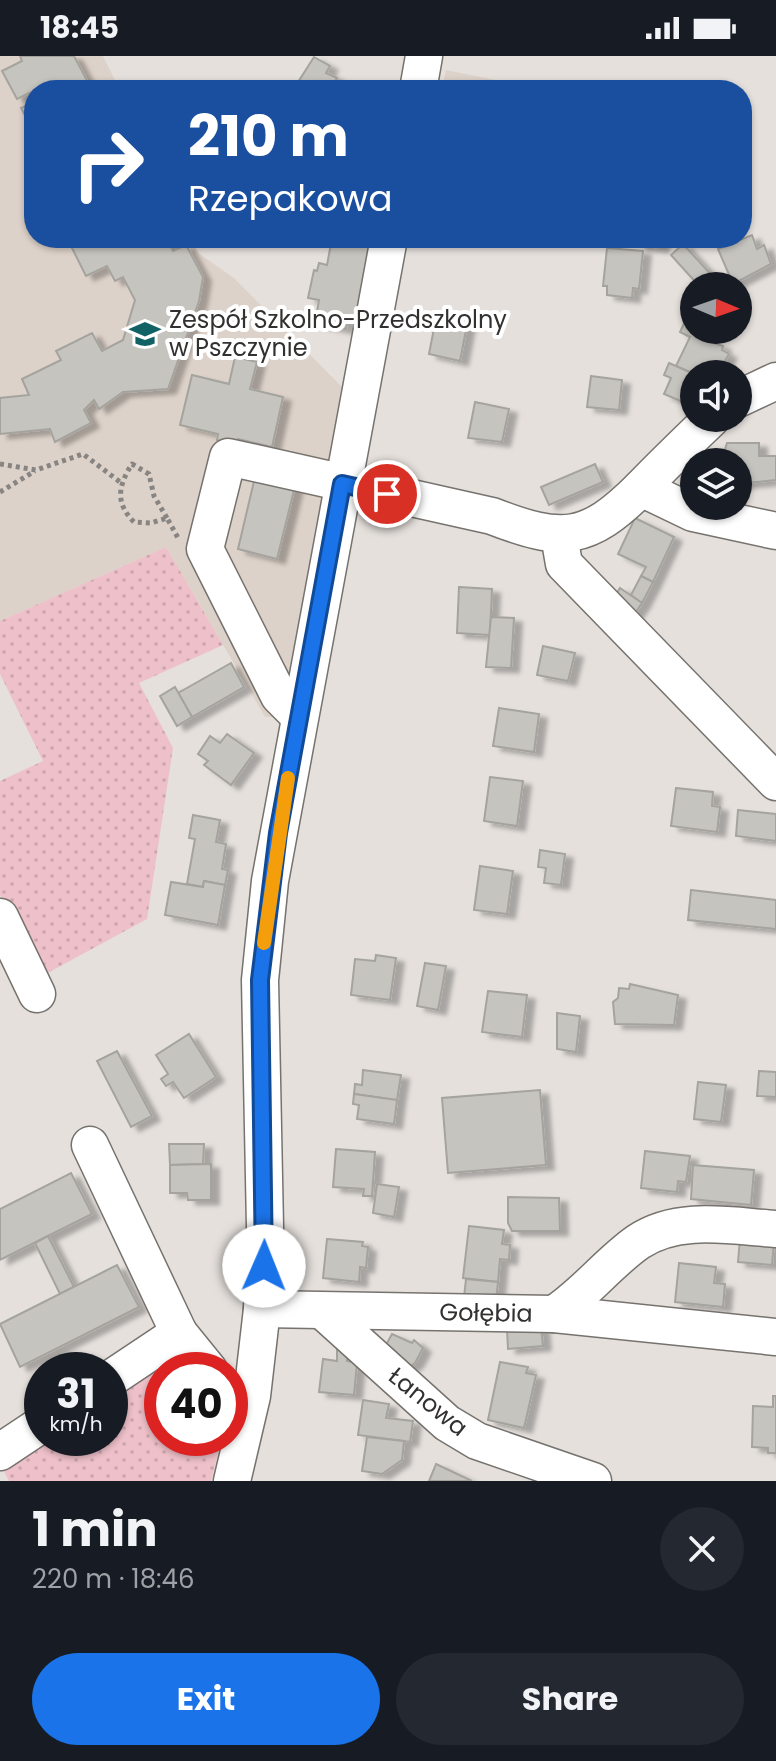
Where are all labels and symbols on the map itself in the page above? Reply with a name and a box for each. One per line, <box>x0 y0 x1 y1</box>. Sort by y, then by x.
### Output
north arrow <box>680 272 752 344</box>
place label: Zespół Szkolno-Przedszkolny w Pszczynie <box>169 303 507 364</box>
school or university icon: Zespół Szkolno-Przedszkolny w Pszczynie <box>128 317 162 351</box>
pin <box>353 460 421 528</box>
position arrow <box>222 1224 306 1308</box>
street label: Gołębia <box>439 1295 533 1330</box>
speed limit sign: 40 <box>144 1352 248 1456</box>
street label: Łanowa <box>382 1359 475 1444</box>

